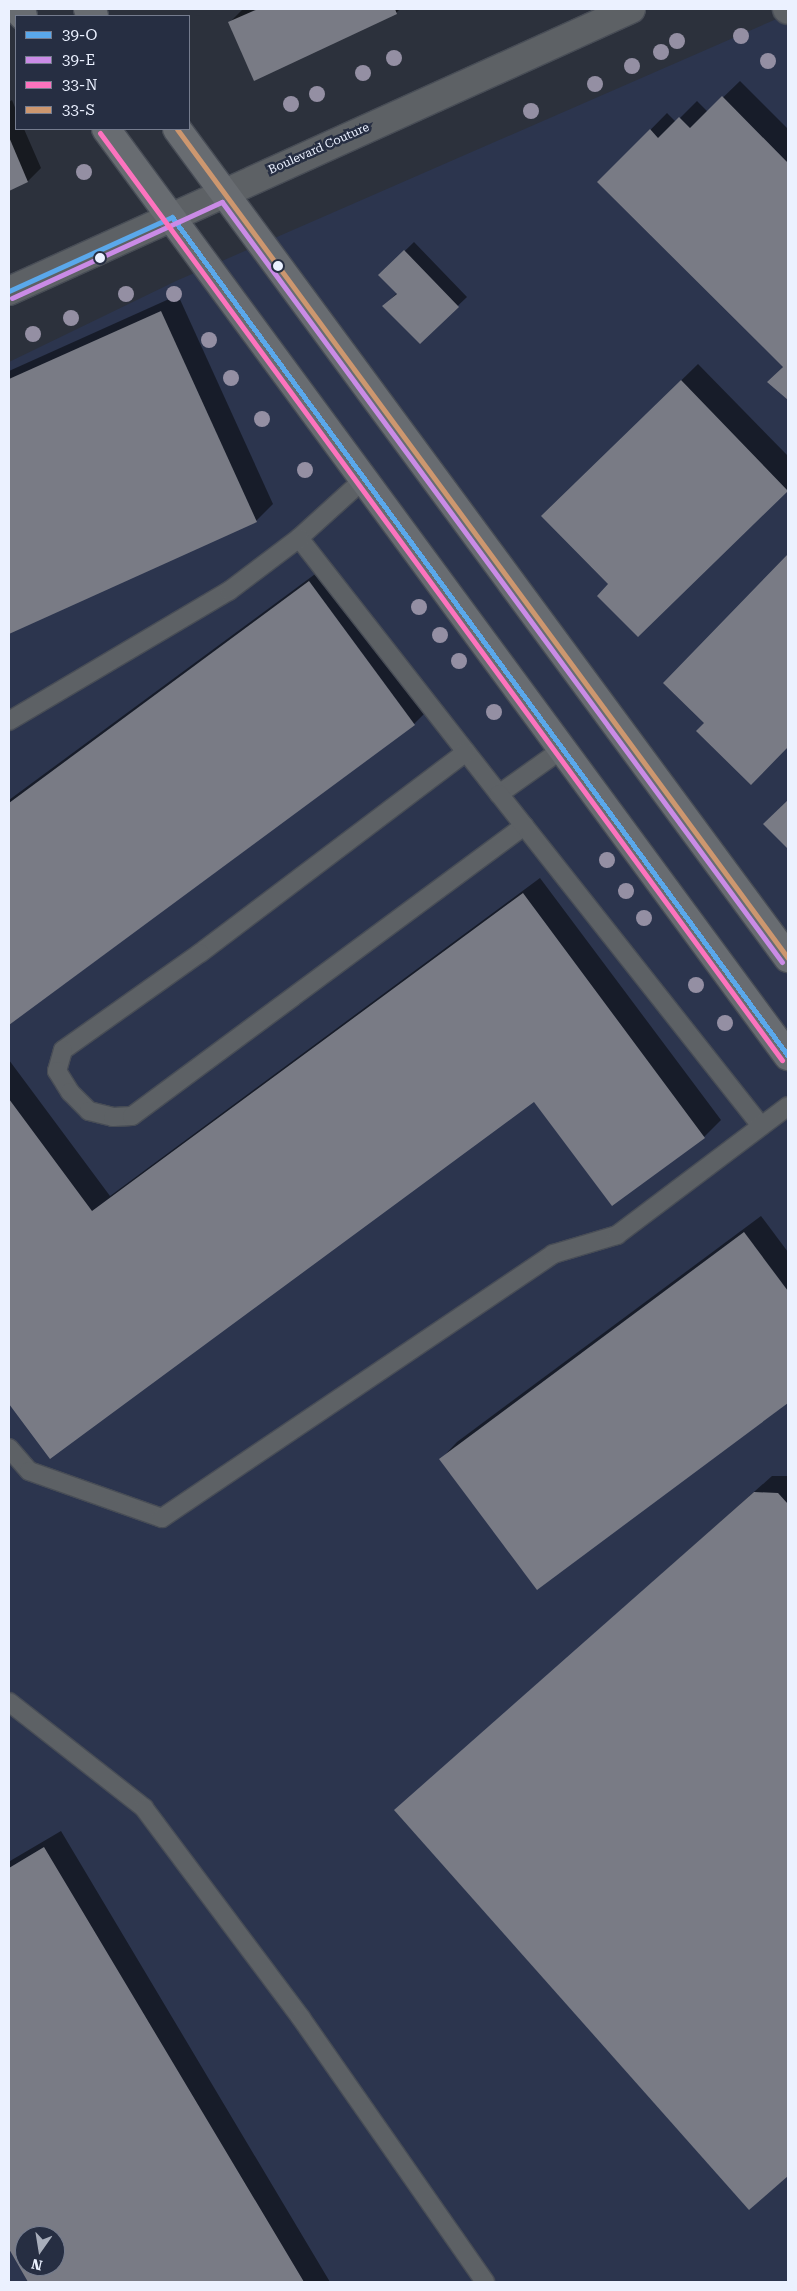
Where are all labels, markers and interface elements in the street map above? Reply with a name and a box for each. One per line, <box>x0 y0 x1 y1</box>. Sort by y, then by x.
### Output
legend <box>15 15 190 130</box>
text: 39-O <box>62 26 97 44</box>
text: 39-E <box>62 51 95 69</box>
text: 33-N <box>62 76 97 94</box>
text: 33-S <box>62 101 95 119</box>
street label: Boulevard Couture <box>266 120 372 178</box>
unlabelled marker <box>95 253 105 263</box>
unlabelled marker <box>273 261 283 271</box>
north arrow <box>15 2226 65 2276</box>
text: N <box>30 2256 44 2274</box>

